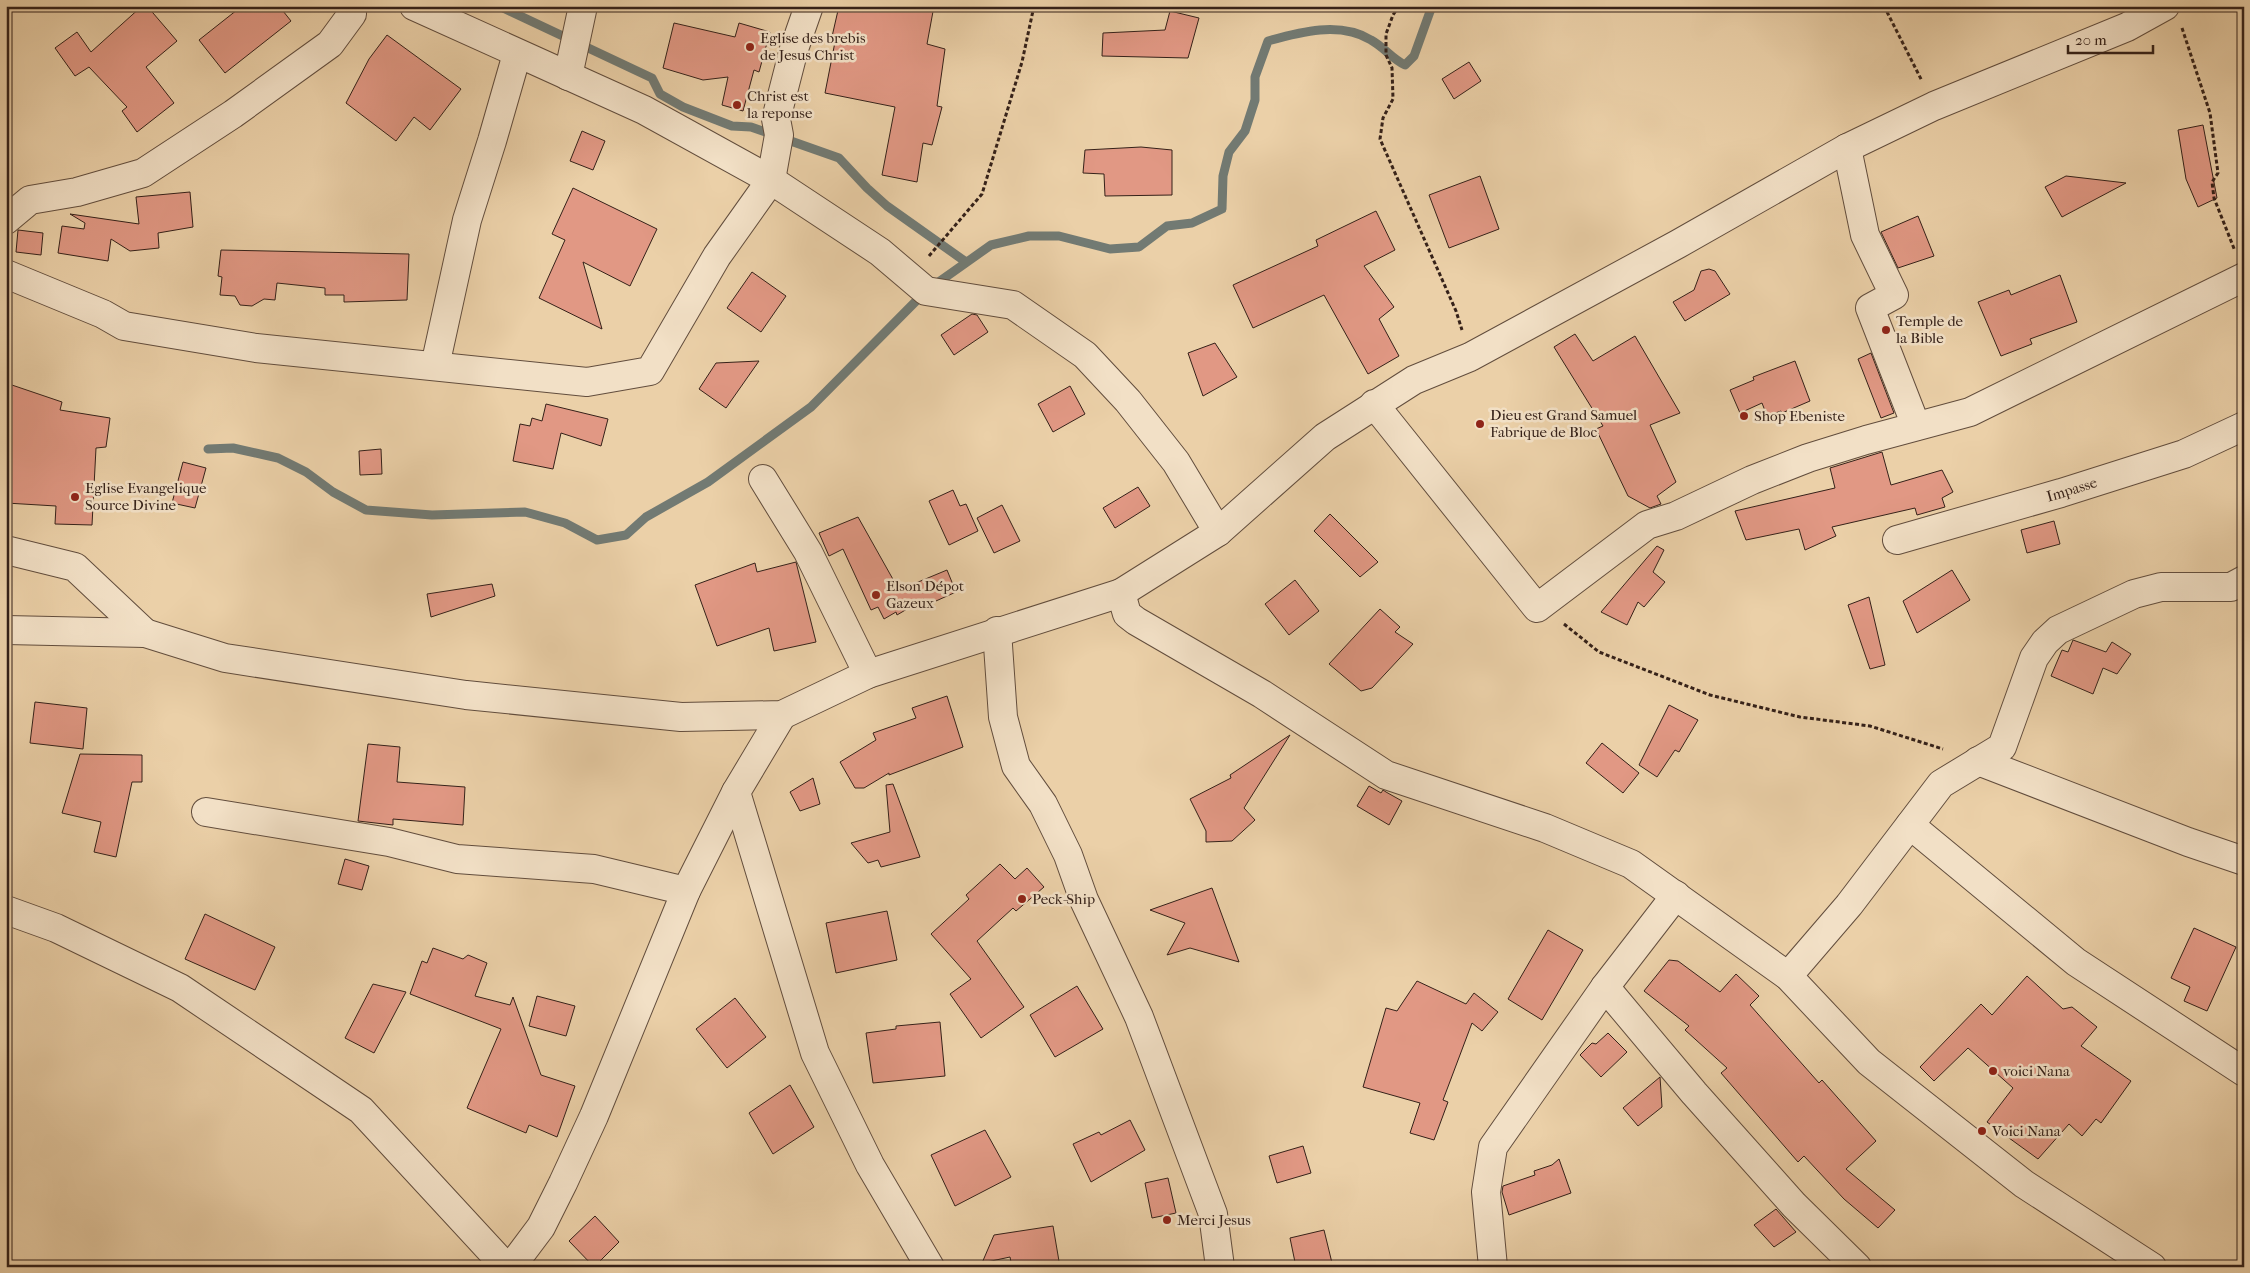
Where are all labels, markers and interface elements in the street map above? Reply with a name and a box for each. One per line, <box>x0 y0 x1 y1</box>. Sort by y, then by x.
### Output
scale bar <box>2068 22 2152 54</box>
place label: Eglise des brebis de Jesus Christ <box>760 29 866 64</box>
text: 20 m <box>2075 31 2107 49</box>
marker: Eglise des brebis de Jesus Christ <box>744 41 756 53</box>
place label: Christ est la reponse <box>746 87 813 122</box>
marker: Christ est la reponse <box>731 99 743 111</box>
place label: Temple de la Bible <box>1895 312 1964 347</box>
marker: Temple de la Bible <box>1880 324 1892 336</box>
place label: Dieu est Grand Samuel Fabrique de Bloc <box>1490 406 1637 441</box>
place label: Shop Ebeniste <box>1754 407 1846 425</box>
marker: Shop Ebeniste <box>1738 410 1750 422</box>
marker: Dieu est Grand Samuel Fabrique de Bloc <box>1474 418 1486 430</box>
street label: Impasse <box>2045 473 2100 506</box>
place label: Eglise Evangelique Source Divine <box>85 479 207 514</box>
marker: Eglise Evangelique Source Divine <box>69 491 81 503</box>
place label: Elson Dépot Gazeux <box>886 577 965 612</box>
marker: Elson Dépot Gazeux <box>870 589 882 601</box>
place label: Peck-Ship <box>1032 890 1095 908</box>
marker: Peck-Ship <box>1016 893 1028 905</box>
place label: voici Nana <box>2003 1062 2071 1080</box>
marker: voici Nana <box>1987 1065 1999 1077</box>
place label: Voici Nana <box>1991 1122 2062 1140</box>
marker: Voici Nana <box>1976 1125 1988 1137</box>
place label: Merci Jesus <box>1177 1211 1251 1229</box>
marker: Merci Jesus <box>1161 1214 1173 1226</box>

